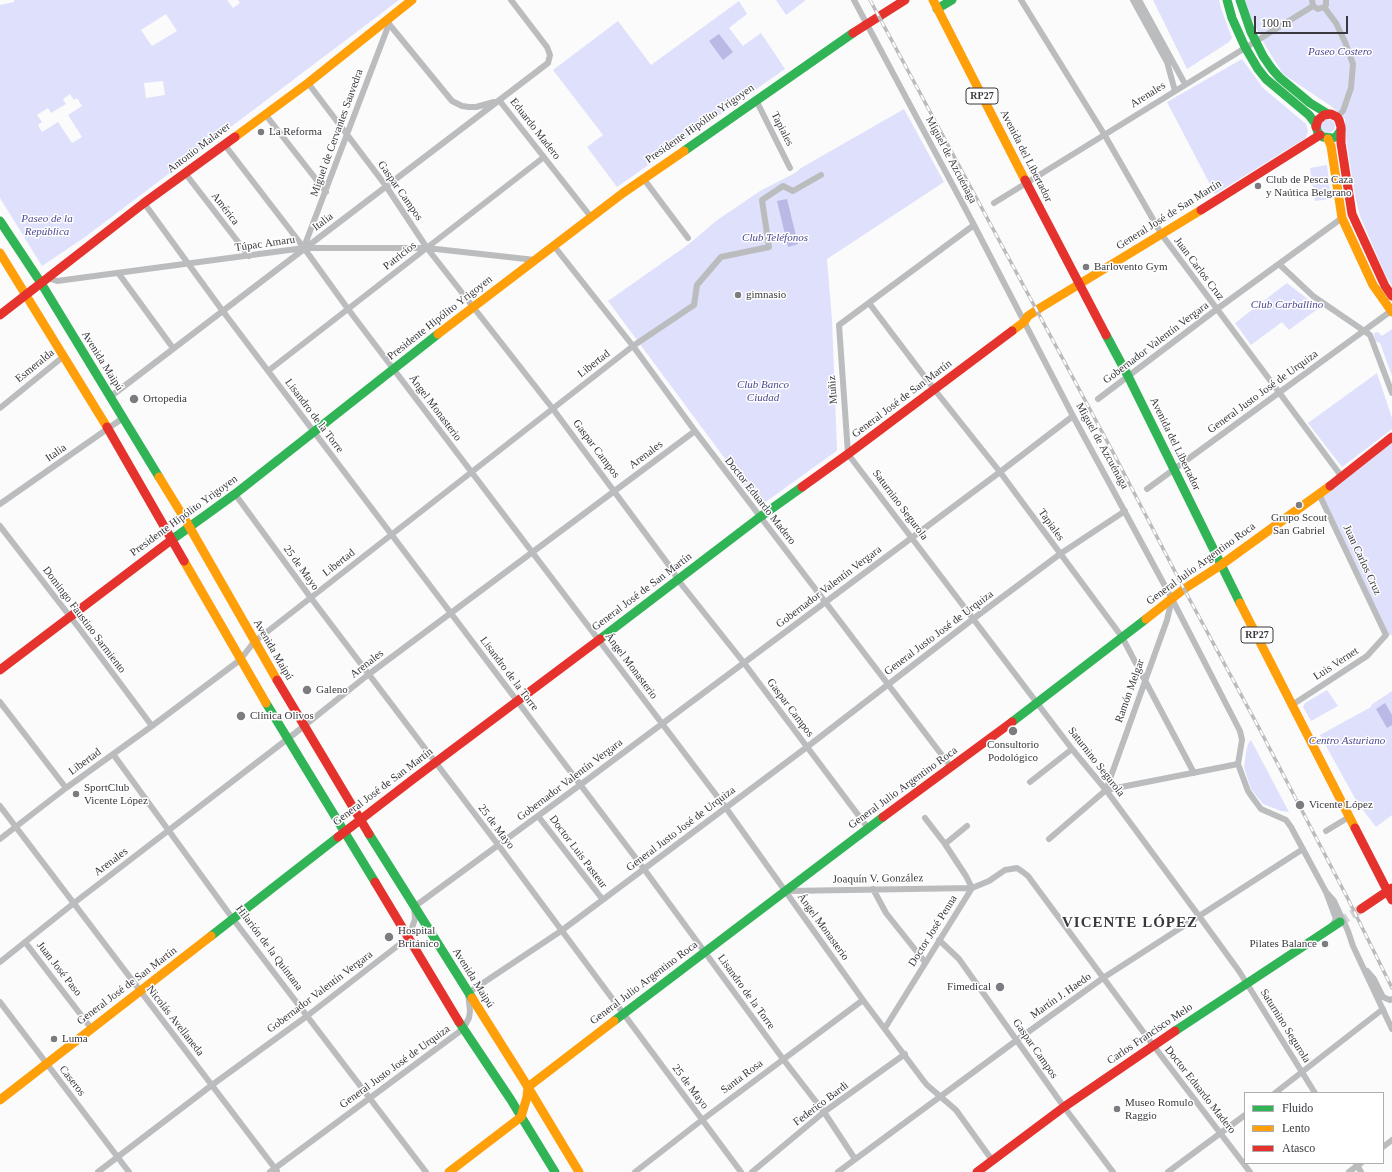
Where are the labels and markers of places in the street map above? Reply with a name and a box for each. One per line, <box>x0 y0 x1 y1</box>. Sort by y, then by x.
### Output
place label: La Reforma <box>269 125 322 139</box>
marker: La Reforma <box>256 127 266 137</box>
place label: Club de Pesca Caza y Naútica Belgrano <box>1266 173 1353 199</box>
marker: Club de Pesca Caza y Naútica Belgrano <box>1253 181 1263 191</box>
place label: Barlovento Gym <box>1094 260 1168 274</box>
marker: Barlovento Gym <box>1081 262 1091 272</box>
place label: gimnasio <box>746 288 786 302</box>
marker: gimnasio <box>733 290 743 300</box>
place label: Ortopedia <box>143 392 187 406</box>
marker: Ortopedia <box>128 393 140 405</box>
marker: Grupo Scout San Gabriel <box>1294 500 1304 510</box>
place label: Grupo Scout San Gabriel <box>1271 511 1327 537</box>
place label: Galeno <box>316 683 348 697</box>
marker: Galeno <box>301 684 313 696</box>
place label: Clínica Olivos <box>250 709 314 723</box>
marker: Clínica Olivos <box>235 710 247 722</box>
marker: Consultorio Podológico <box>1007 725 1019 737</box>
place label: Consultorio Podológico <box>987 738 1039 764</box>
place label: SportClub Vicente López <box>84 781 148 807</box>
marker: SportClub Vicente López <box>71 789 81 799</box>
place label: Vicente López <box>1309 798 1373 812</box>
marker: Vicente López <box>1294 799 1306 811</box>
place label: Hospital Británico <box>398 924 439 950</box>
marker: Hospital Británico <box>383 931 395 943</box>
place label: Pilates Balance <box>1249 937 1317 951</box>
marker: Pilates Balance <box>1320 939 1330 949</box>
place label: Fimedical <box>947 980 991 994</box>
marker: Fimedical <box>994 981 1006 993</box>
place label: Luma <box>62 1032 88 1046</box>
marker: Luma <box>49 1034 59 1044</box>
place label: Museo Romulo Raggio <box>1125 1096 1193 1122</box>
marker: Museo Romulo Raggio <box>1112 1104 1122 1114</box>

